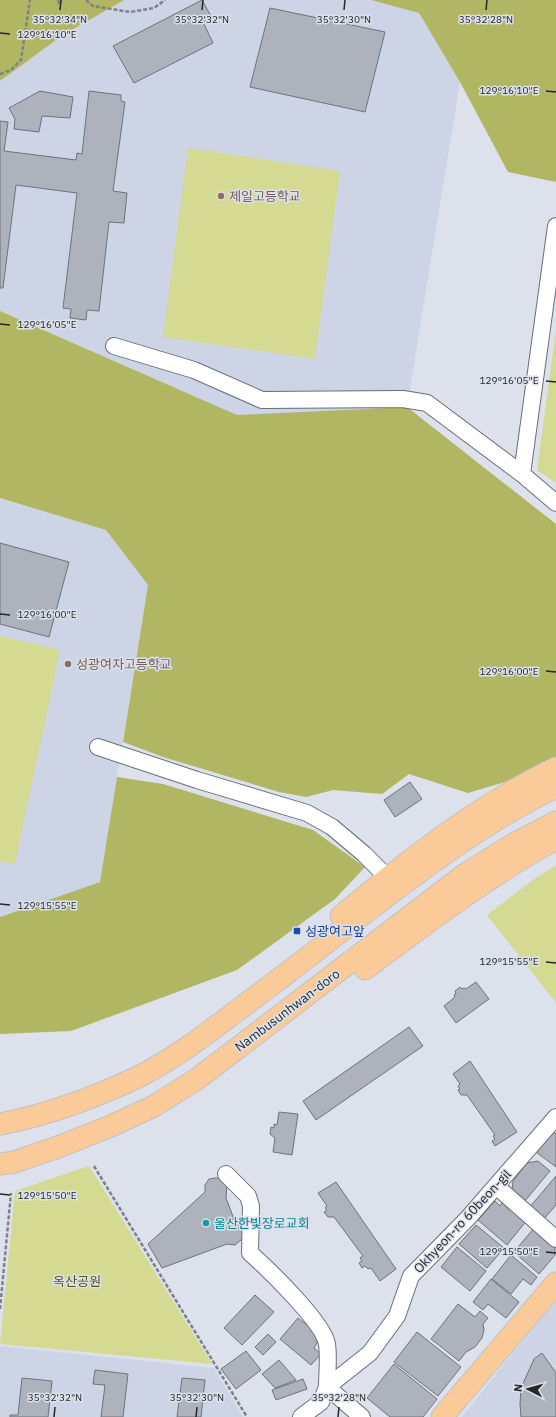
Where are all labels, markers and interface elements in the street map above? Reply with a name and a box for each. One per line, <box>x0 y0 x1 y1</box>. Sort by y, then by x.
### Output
text: 35°32'34"N <box>33 13 87 26</box>
text: 35°32'32"N <box>175 13 229 26</box>
text: 35°32'30"N <box>317 13 371 26</box>
text: 35°32'28"N <box>459 13 513 26</box>
text: 129°16'10"E <box>17 28 77 41</box>
text: 129°16'10"E <box>479 84 539 97</box>
place label: 제일고등학교 <box>229 188 301 205</box>
marker: 제일고등학교 <box>216 191 226 201</box>
text: 129°16'05"E <box>17 318 77 331</box>
text: 129°16'05"E <box>479 374 539 387</box>
text: 129°16'00"E <box>17 608 77 621</box>
place label: 성광여자고등학교 <box>76 656 172 673</box>
marker: 성광여자고등학교 <box>63 659 73 669</box>
text: 129°16'00"E <box>479 665 539 678</box>
text: 129°15'55"E <box>17 899 77 912</box>
place label: 성광여고앞 <box>305 923 365 940</box>
marker: 성광여고앞 <box>292 926 302 936</box>
text: 129°15'55"E <box>479 955 539 968</box>
street label: Nambusunhwan-doro <box>231 965 343 1055</box>
street label: Okhyeon-ro 60beon-gil <box>410 1166 515 1277</box>
text: 129°15'50"E <box>17 1189 77 1202</box>
place label: 울산한빛장로교회 <box>214 1215 310 1232</box>
marker: 울산한빛장로교회 <box>201 1218 211 1228</box>
text: 129°15'50"E <box>479 1245 539 1258</box>
park label: 옥산공원 <box>53 1273 101 1290</box>
north arrow <box>508 1369 548 1409</box>
text: N <box>511 1383 525 1393</box>
text: 35°32'32"N <box>28 1391 82 1404</box>
text: 35°32'30"N <box>170 1391 224 1404</box>
text: 35°32'28"N <box>312 1391 366 1404</box>

